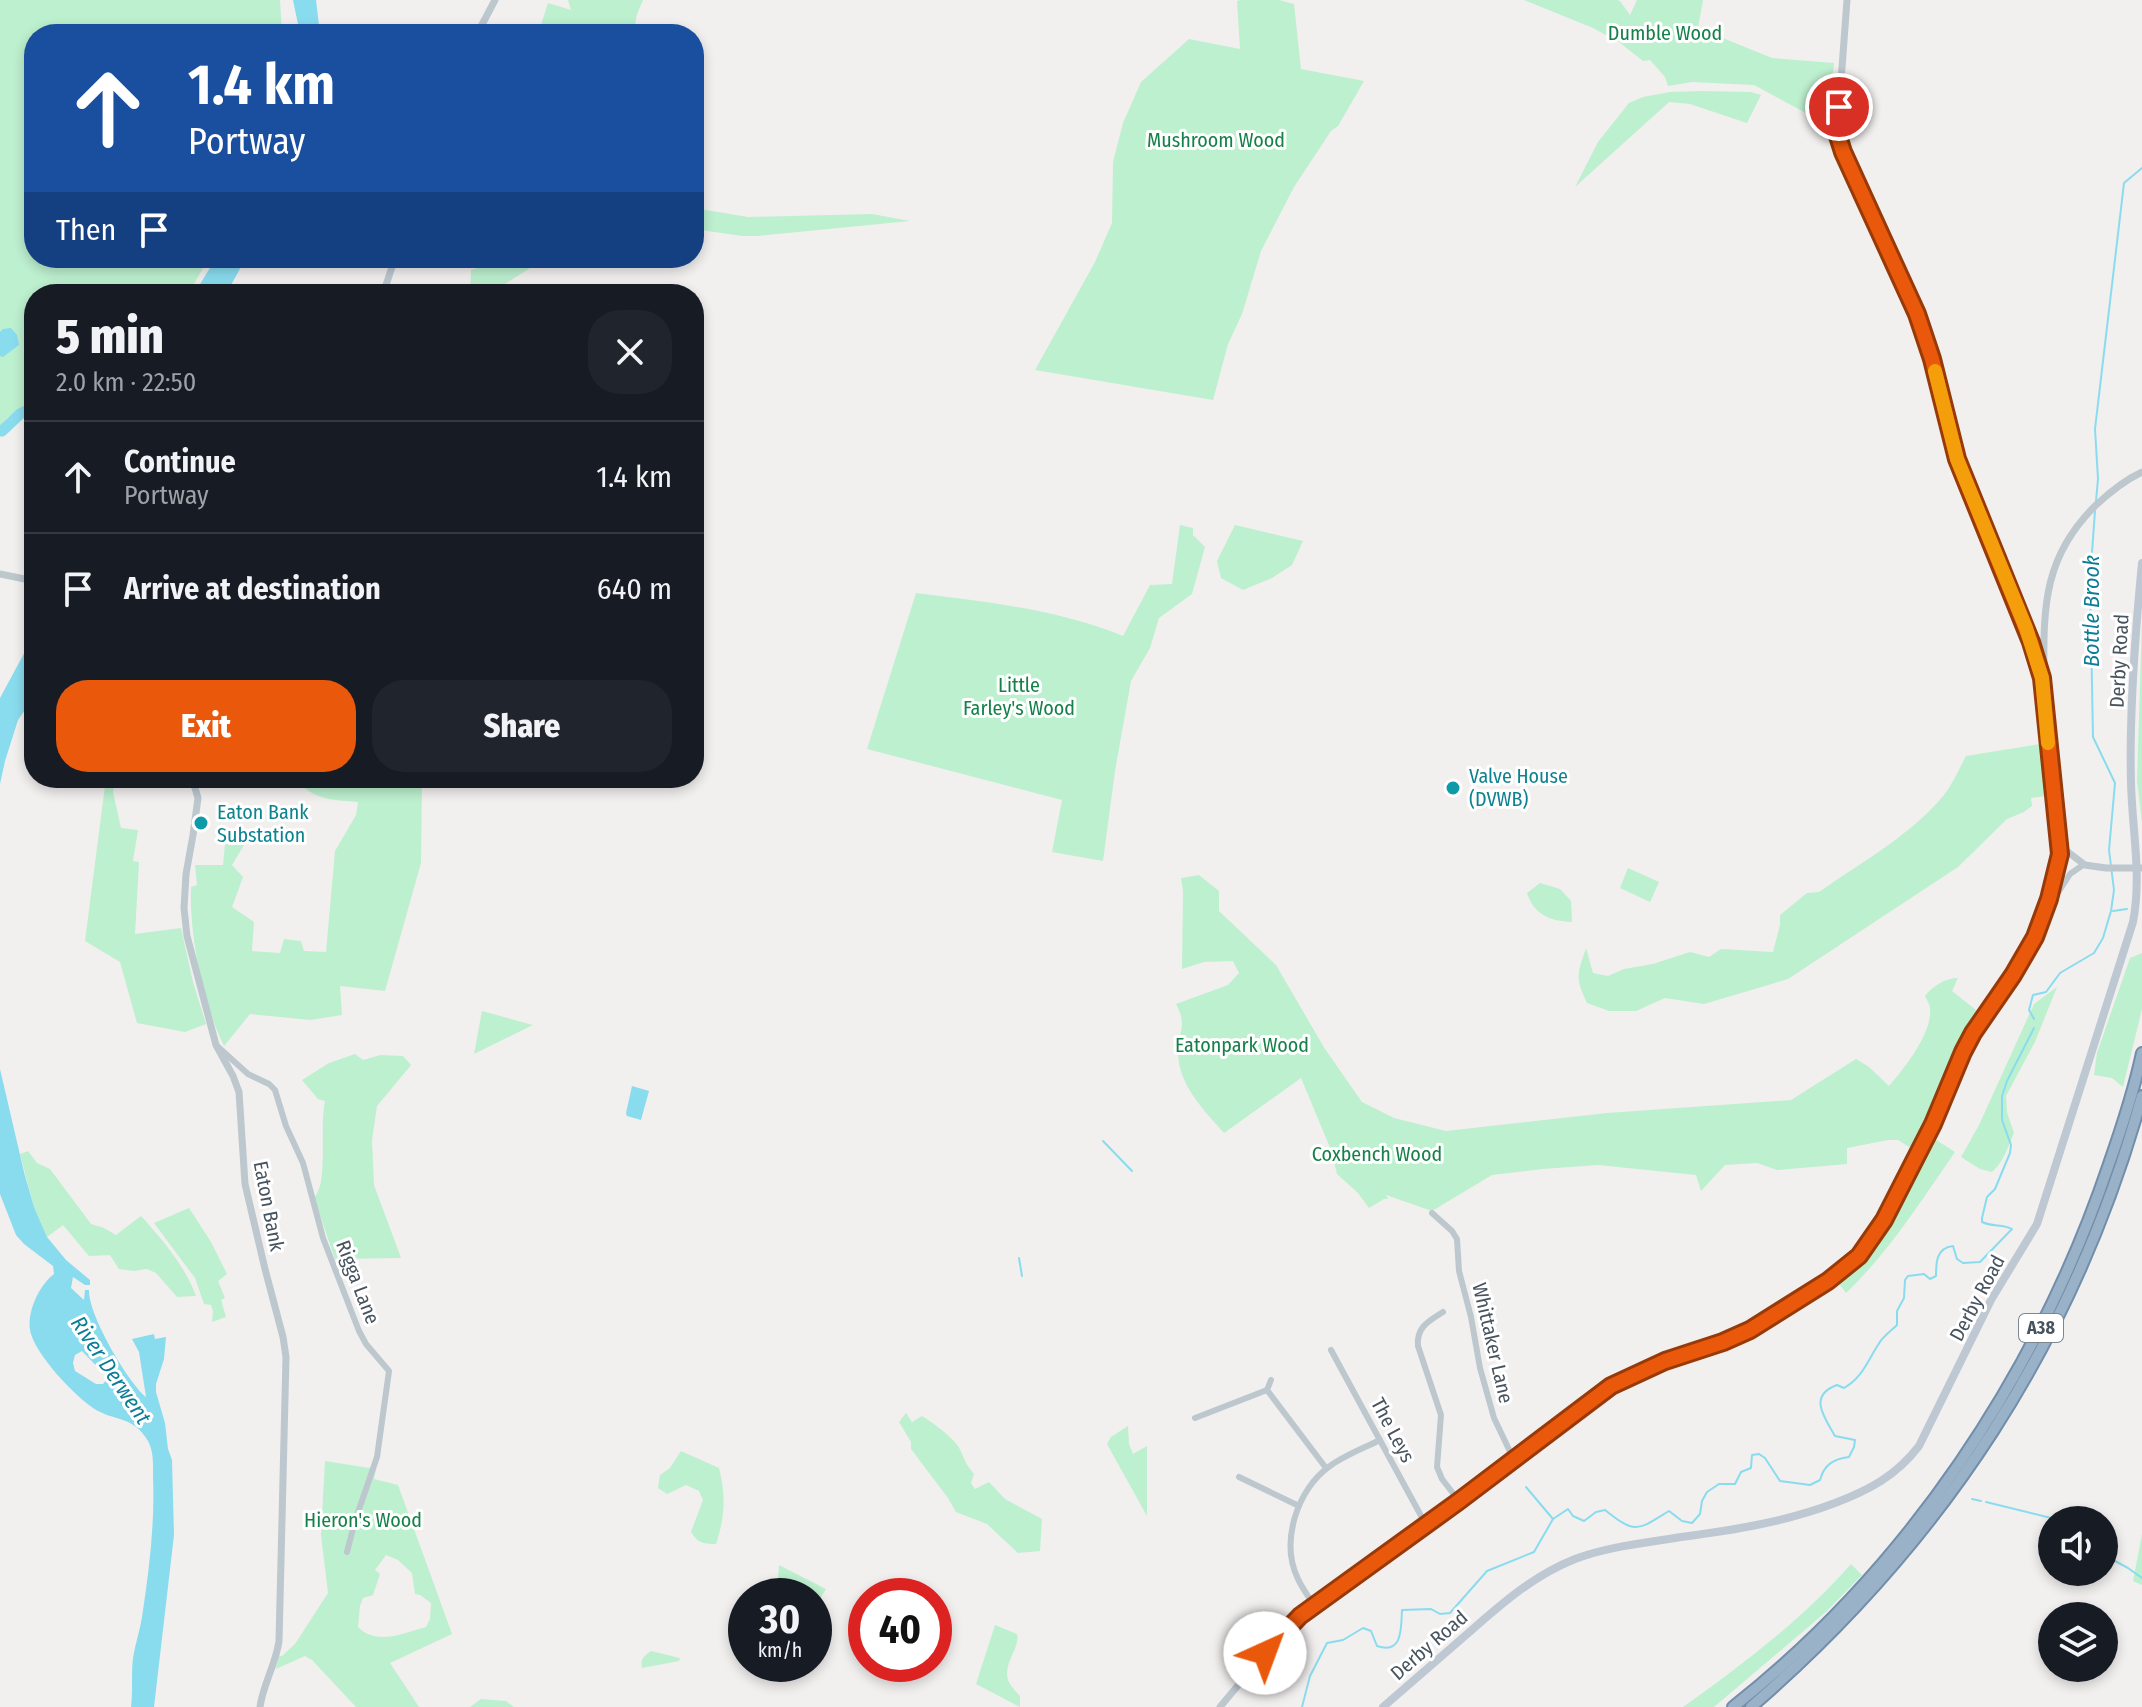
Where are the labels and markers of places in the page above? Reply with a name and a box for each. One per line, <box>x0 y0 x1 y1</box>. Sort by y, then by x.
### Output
pin <box>1805 73 1873 141</box>
place label: Valve House (DVWB) <box>1469 764 1568 811</box>
marker: Valve House (DVWB) <box>1444 779 1462 797</box>
place label: Eaton Bank Substation <box>217 800 309 847</box>
marker: Eaton Bank Substation <box>192 814 210 832</box>

